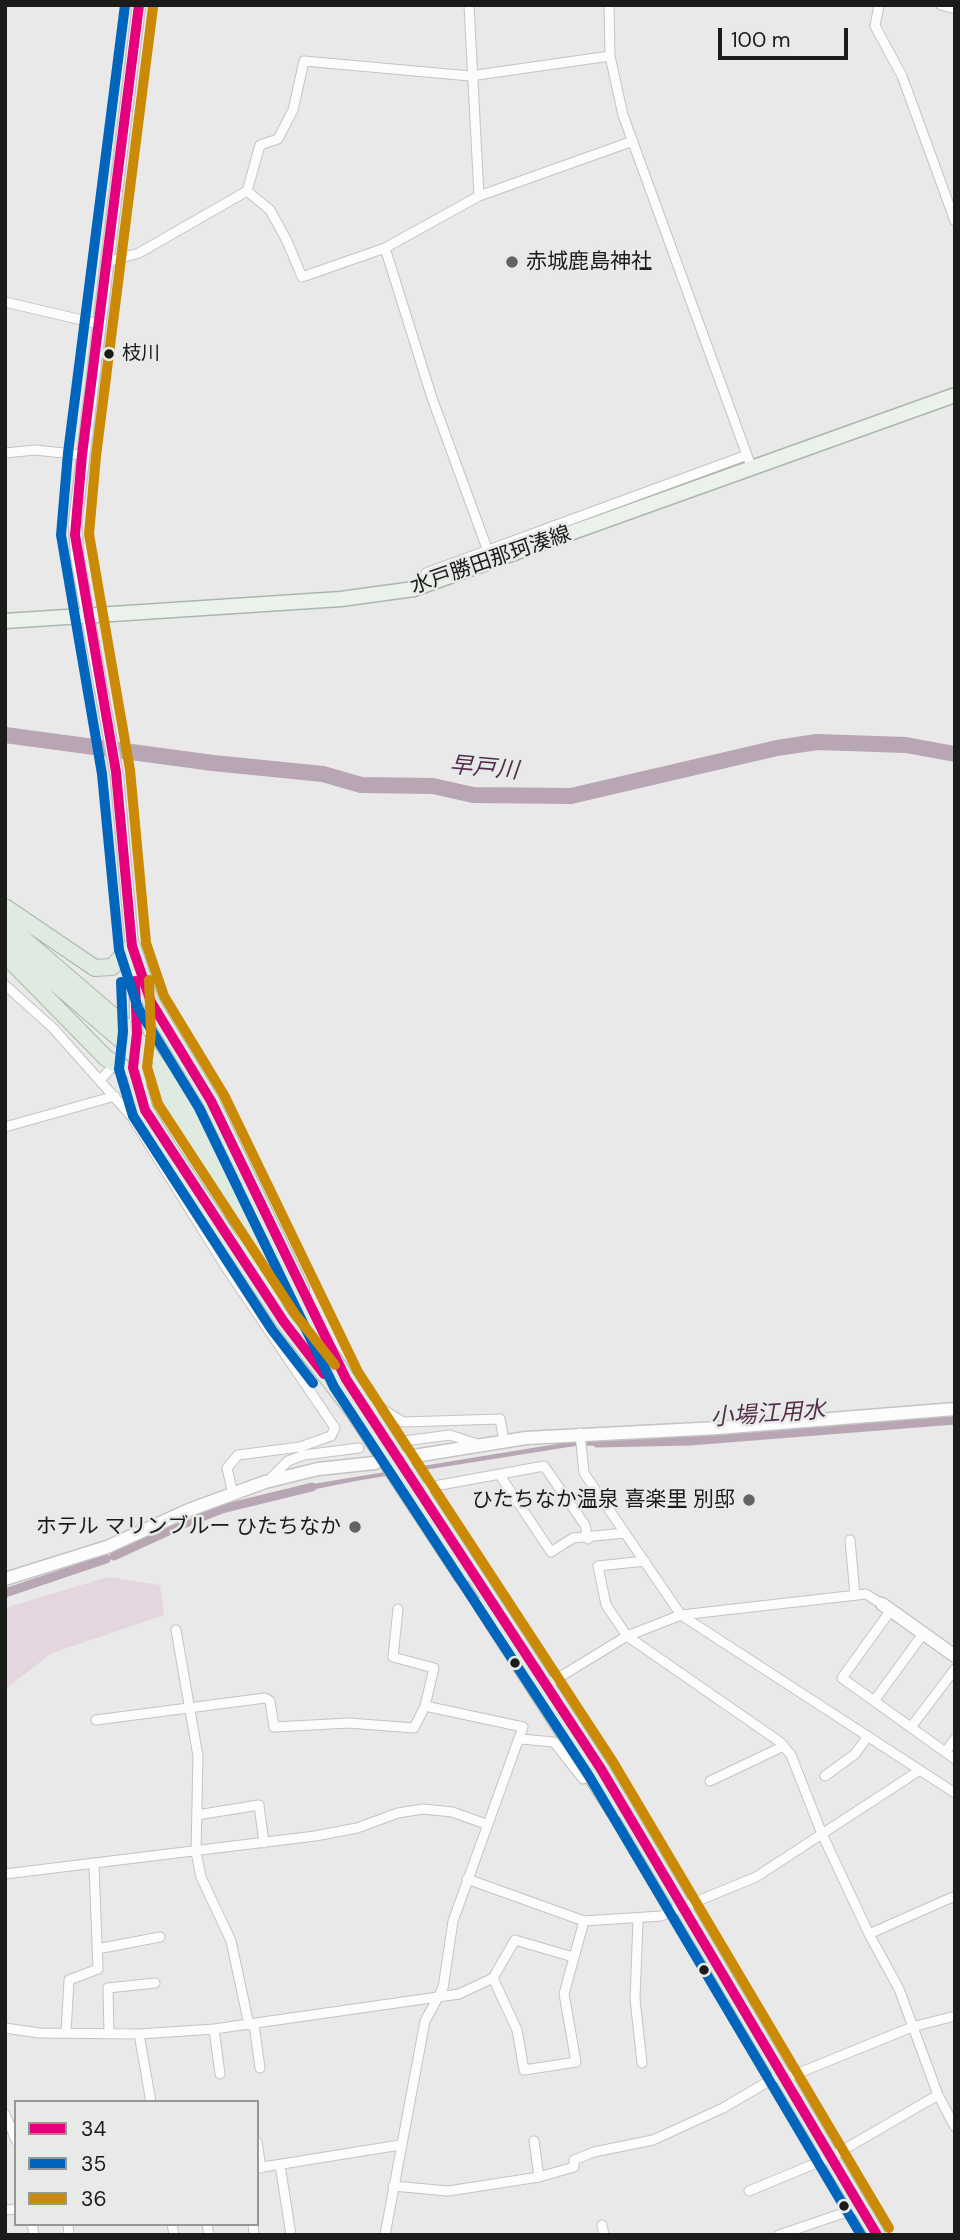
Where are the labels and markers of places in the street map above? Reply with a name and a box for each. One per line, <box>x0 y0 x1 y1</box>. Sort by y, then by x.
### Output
place label: 赤城鹿島神社 <box>526 249 652 275</box>
marker: 赤城鹿島神社 <box>504 254 520 270</box>
place label: 枝川 <box>122 343 160 365</box>
marker: 枝川 <box>102 347 116 361</box>
place label: ひたちなか温泉 喜楽里 別邸 <box>472 1487 735 1513</box>
marker: ひたちなか温泉 喜楽里 別邸 <box>741 1492 757 1508</box>
place label: ホテル マリンブルー ひたちなか <box>36 1514 341 1540</box>
marker: ホテル マリンブルー ひたちなか <box>347 1519 363 1535</box>
unlabelled marker <box>508 1656 522 1670</box>
unlabelled marker <box>697 1963 711 1977</box>
unlabelled marker <box>837 2199 851 2213</box>

